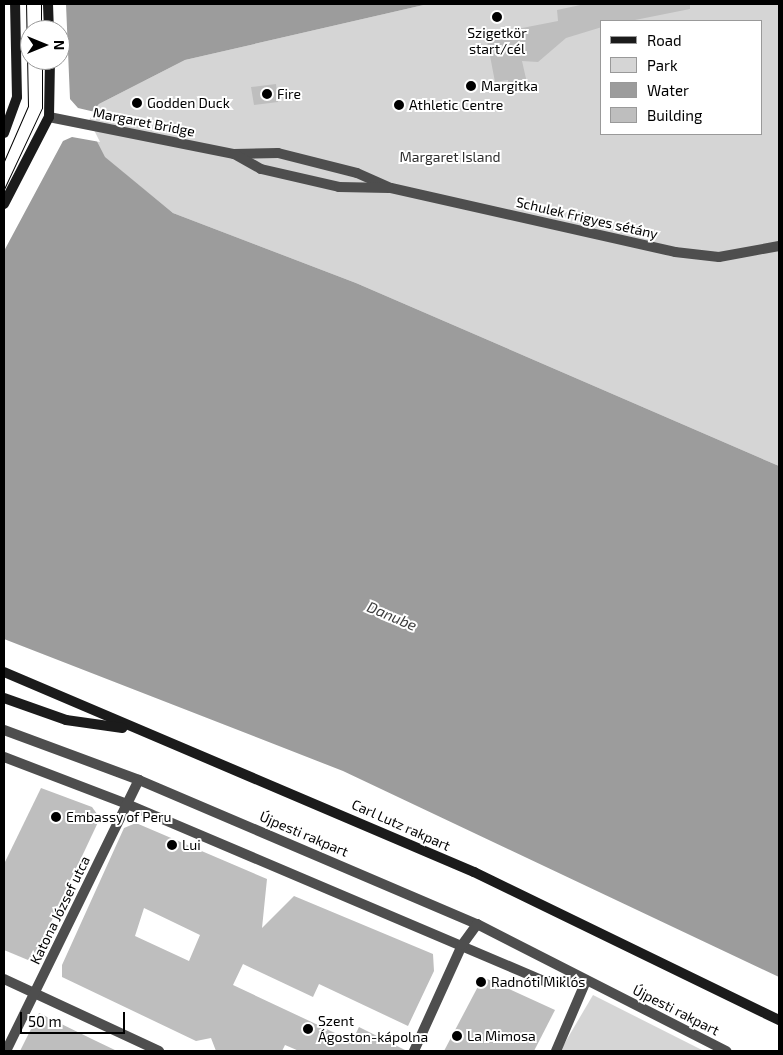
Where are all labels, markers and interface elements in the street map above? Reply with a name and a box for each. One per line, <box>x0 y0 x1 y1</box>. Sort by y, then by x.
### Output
marker: Szigetkör start/cél <box>491 11 503 23</box>
north arrow <box>20 20 70 70</box>
legend <box>600 20 763 135</box>
place label: Szigetkör start/cél <box>467 25 527 58</box>
text: Road <box>647 31 682 49</box>
text: N <box>51 40 68 50</box>
text: Park <box>647 56 678 74</box>
place label: Margitka <box>481 78 538 94</box>
marker: Margitka <box>465 80 477 92</box>
text: Water <box>647 81 689 99</box>
place label: Fire <box>277 86 301 102</box>
marker: Fire <box>261 88 273 100</box>
place label: Godden Duck <box>147 95 230 111</box>
marker: Godden Duck <box>131 97 143 109</box>
place label: Athletic Centre <box>409 97 503 113</box>
marker: Athletic Centre <box>393 99 405 111</box>
street label: Margaret Bridge <box>92 104 196 140</box>
text: Building <box>647 106 702 124</box>
park label: Margaret Island <box>399 149 501 165</box>
street label: Schulek Frigyes sétány <box>514 193 660 243</box>
water label: Danube <box>364 597 420 635</box>
street label: Carl Lutz rakpart <box>349 796 453 854</box>
street label: Újpesti rakpart <box>257 808 351 860</box>
place label: Embassy of Peru <box>66 809 172 825</box>
marker: Embassy of Peru <box>50 811 62 823</box>
place label: Lui <box>182 837 201 853</box>
marker: Lui <box>166 839 178 851</box>
street label: Katona József utca <box>26 853 94 967</box>
place label: Radnóti Miklós <box>491 974 585 990</box>
marker: Radnóti Miklós <box>475 976 487 988</box>
street label: Újpesti rakpart <box>630 981 722 1039</box>
scale bar <box>22 1002 128 1034</box>
text: 50 m <box>28 1012 62 1030</box>
place label: Szent Ágoston-kápolna <box>318 1013 428 1046</box>
marker: Szent Ágoston-kápolna <box>302 1023 314 1035</box>
place label: La Mimosa <box>467 1028 536 1044</box>
marker: La Mimosa <box>451 1030 463 1042</box>

